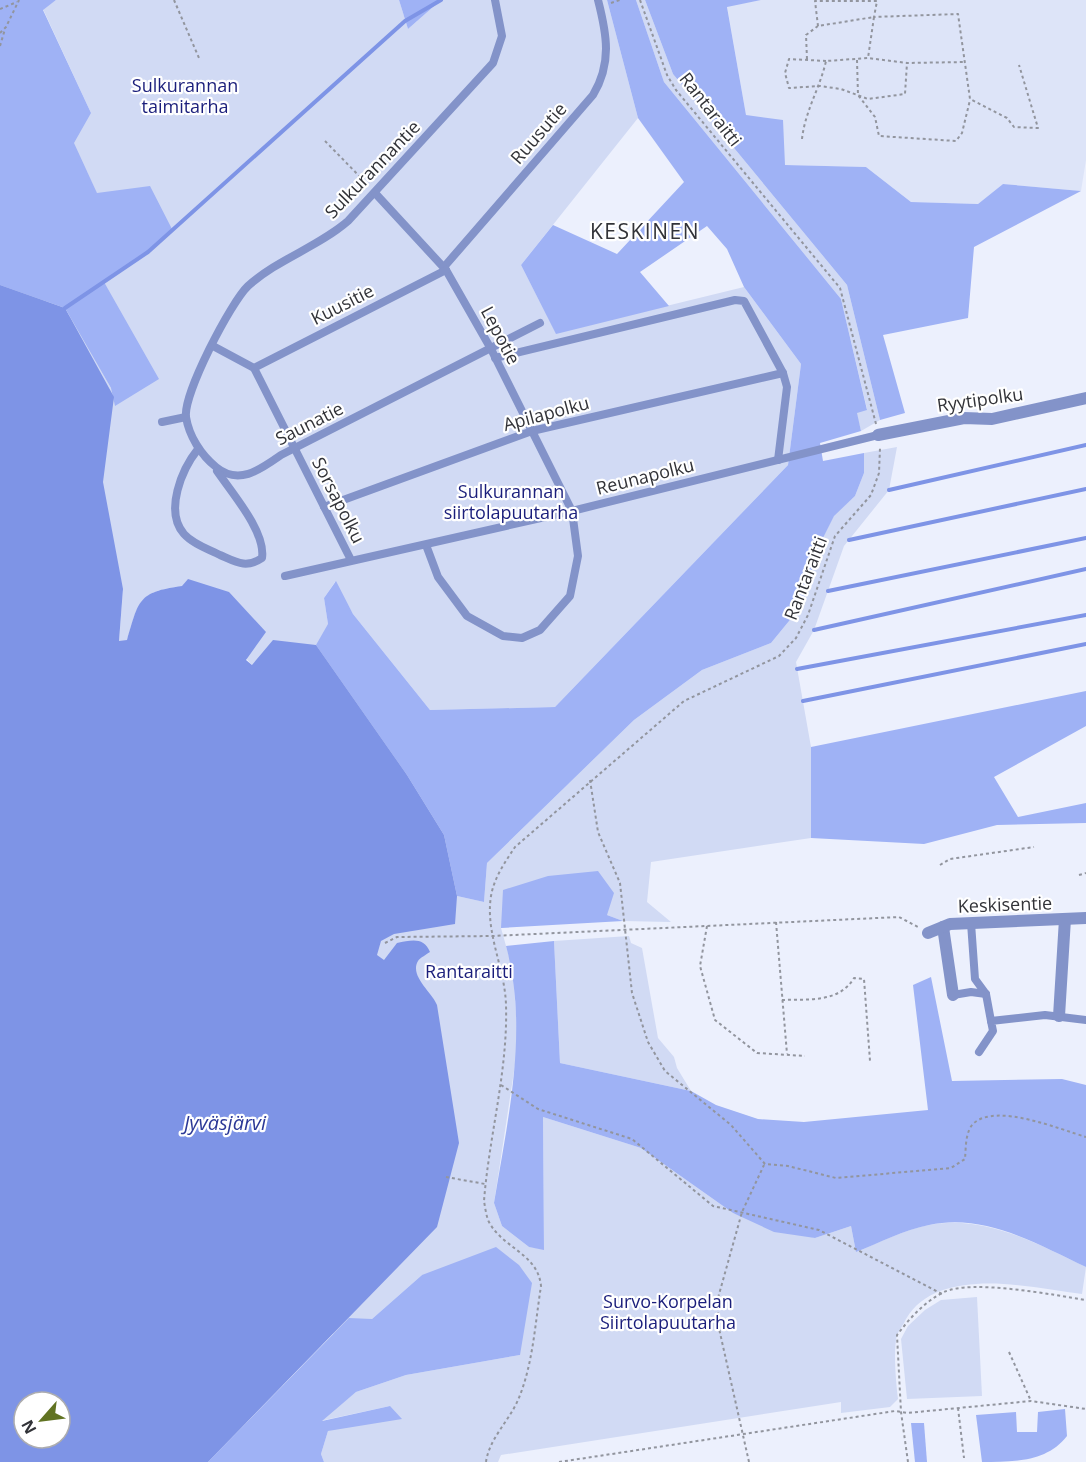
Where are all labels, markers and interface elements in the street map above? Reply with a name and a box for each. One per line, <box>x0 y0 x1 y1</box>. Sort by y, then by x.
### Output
street label: Rantaraitti <box>674 67 748 151</box>
park label: Sulkurannan taimitarha <box>132 73 238 118</box>
street label: Ruusutie <box>505 97 571 169</box>
street label: Sulkurannantie <box>319 115 425 223</box>
district label: KESKINEN <box>590 217 700 245</box>
street label: Kuusitie <box>307 278 377 330</box>
street label: Lepotie <box>476 302 526 368</box>
street label: Ryytipolku <box>935 381 1025 417</box>
street label: Apilapolku <box>500 390 592 436</box>
street label: Saunatie <box>271 396 347 450</box>
street label: Reunapolku <box>593 452 697 500</box>
street label: Sorsapolku <box>307 453 371 547</box>
park label: Sulkurannan siirtolapuutarha <box>444 479 578 524</box>
street label: Rantaraitti <box>778 533 832 623</box>
street label: Keskisentie <box>957 890 1053 918</box>
park label: Rantaraitti <box>425 959 513 983</box>
water label: Jyväsjärvi <box>180 1109 267 1136</box>
park label: Survo-Korpelan Siirtolapuutarha <box>600 1289 736 1334</box>
north arrow <box>12 1390 72 1450</box>
text: N <box>16 1416 42 1438</box>

